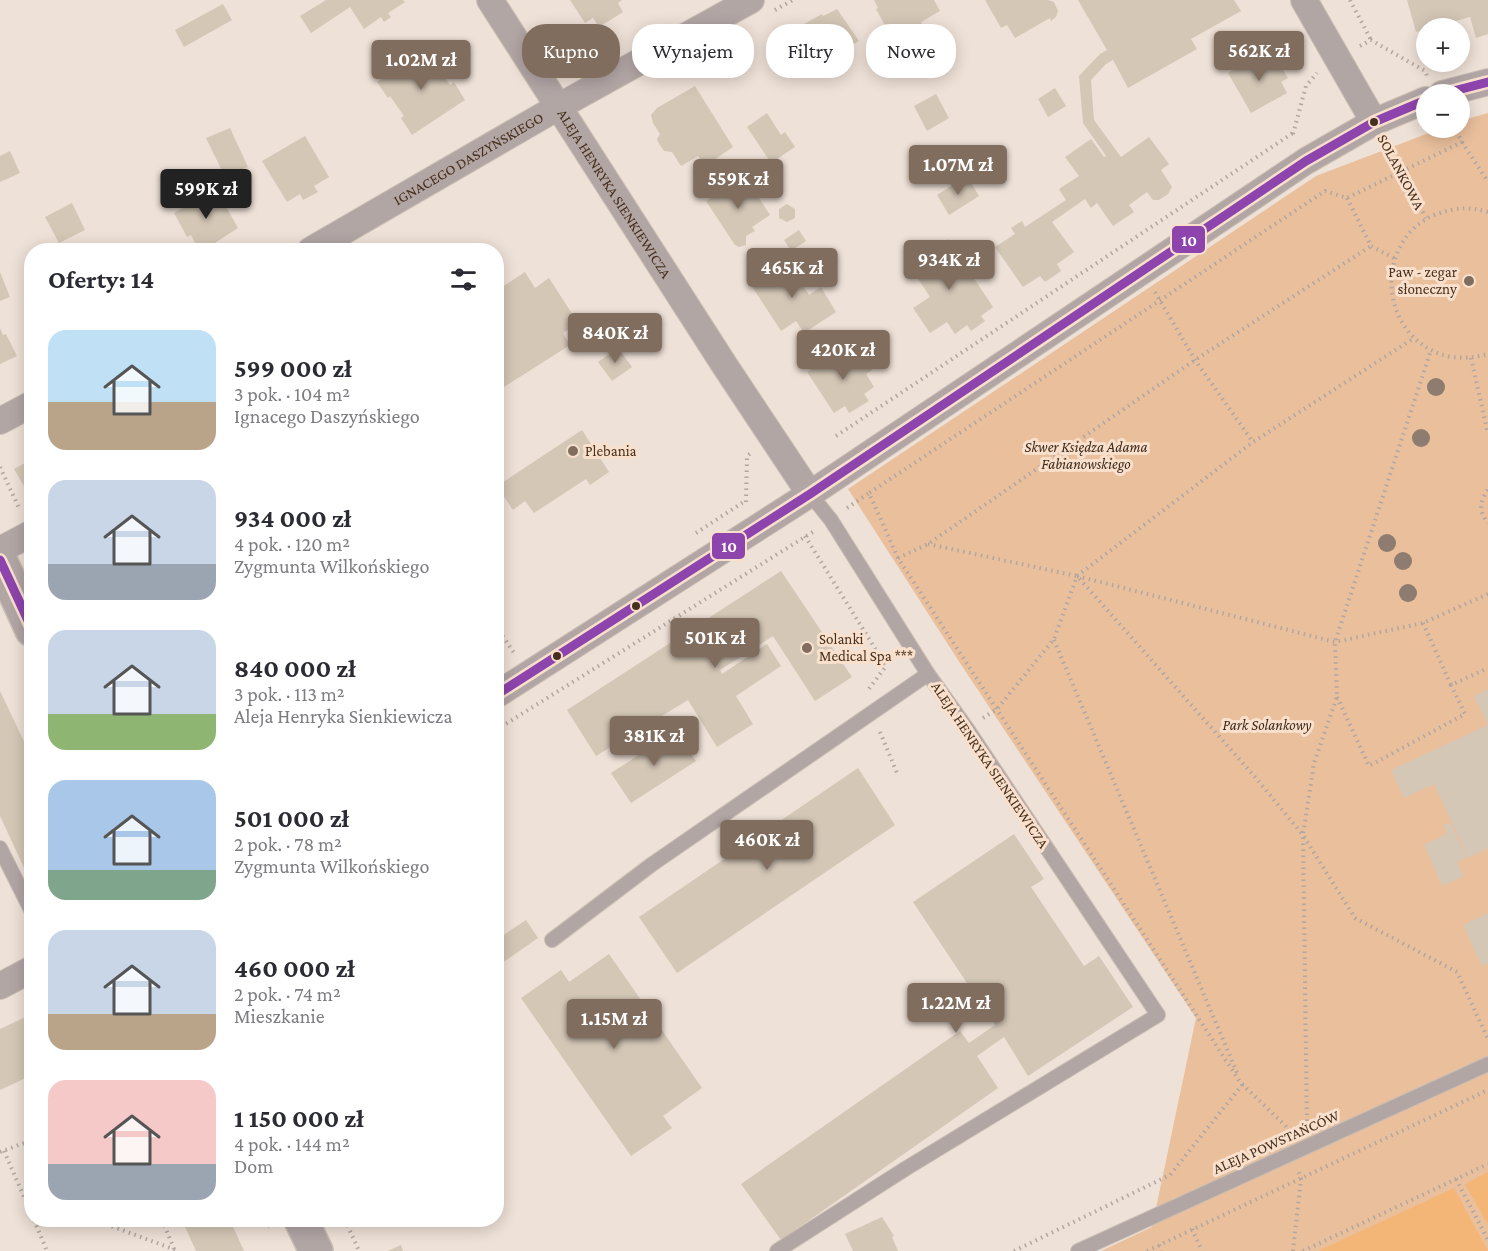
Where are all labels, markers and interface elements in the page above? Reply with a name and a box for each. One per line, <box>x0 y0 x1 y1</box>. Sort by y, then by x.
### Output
map controls <box>1416 18 1470 138</box>
button: + <box>1416 18 1470 72</box>
chip: Kupno <box>522 24 620 78</box>
chip: Wynajem <box>632 24 754 78</box>
chip: Filtry <box>766 24 854 78</box>
chip: Nowe <box>866 24 956 78</box>
pin: 562K zł <box>1204 31 1314 82</box>
text: 562K zł <box>1228 39 1290 61</box>
pin: 1.02M zł <box>359 40 483 91</box>
text: 1.02M zł <box>386 48 456 70</box>
button: − <box>1416 84 1470 138</box>
street label: ALEJA HENRYKA SIENKIEWICZA <box>554 106 675 281</box>
street label: IGNACEGO DASZYŃSKIEGO <box>391 109 546 208</box>
unlabelled marker <box>1368 116 1380 128</box>
street label: SOLANKOWA <box>1374 132 1428 213</box>
pin: 1.07M zł <box>896 145 1020 196</box>
text: 1.07M zł <box>923 153 993 175</box>
pin: 559K zł <box>683 159 793 210</box>
text: 559K zł <box>707 167 769 189</box>
pin: 599K zł <box>151 169 261 220</box>
text: 599K zł <box>174 177 238 199</box>
line badge: 10 <box>1171 225 1206 254</box>
text: 10 <box>1181 232 1197 249</box>
pin: 934K zł <box>894 240 1004 291</box>
pin: 465K zł <box>737 248 847 299</box>
text: 934K zł <box>918 248 980 270</box>
text: 465K zł <box>761 256 823 278</box>
icon: filters <box>447 263 480 296</box>
place label: Paw - zegar słoneczny <box>1388 264 1458 298</box>
text: Oferty: 14 <box>48 265 154 294</box>
marker: Paw - zegar słoneczny <box>1462 274 1476 288</box>
pin: 840K zł <box>560 313 670 364</box>
text: 840K zł <box>582 321 648 343</box>
pin: 420K zł <box>788 330 898 381</box>
text: 420K zł <box>811 338 875 360</box>
icon: home <box>96 354 168 426</box>
text: 599 000 zł <box>234 354 352 383</box>
text: 3 pok. · 104 m² <box>234 383 350 405</box>
text: Ignacego Daszyńskiego <box>234 405 420 427</box>
park label: Skwer Księdza Adama Fabianowskiego <box>1024 439 1148 473</box>
place label: Plebania <box>585 443 637 459</box>
marker: Plebania <box>566 444 580 458</box>
icon: home <box>96 504 168 576</box>
text: 934 000 zł <box>234 504 351 533</box>
line badge: 10 <box>711 532 746 560</box>
text: 4 pok. · 120 m² <box>234 533 350 555</box>
text: 10 <box>721 538 737 555</box>
text: Zygmunta Wilkońskiego <box>234 555 429 577</box>
unlabelled marker <box>630 600 642 612</box>
pin: 501K zł <box>660 618 770 669</box>
text: 501K zł <box>684 626 746 648</box>
place label: Solanki Medical Spa *** <box>819 631 913 665</box>
marker: Solanki Medical Spa *** <box>800 641 814 655</box>
unlabelled marker <box>551 650 563 662</box>
icon: home <box>96 654 168 726</box>
text: 840 000 zł <box>234 654 356 683</box>
street label: ALEJA HENRYKA SIENKIEWICZA <box>927 679 1052 852</box>
text: 3 pok. · 113 m² <box>234 683 345 705</box>
text: Aleja Henryka Sienkiewicza <box>234 705 453 727</box>
pin: 381K zł <box>599 716 709 767</box>
park label: Park Solankowy <box>1222 717 1312 734</box>
text: 381K zł <box>624 724 684 746</box>
icon: home <box>96 804 168 876</box>
text: 501 000 zł <box>234 804 349 833</box>
pin: 460K zł <box>712 820 822 871</box>
text: 460K zł <box>734 828 800 850</box>
text: 2 pok. · 78 m² <box>234 833 342 855</box>
text: Zygmunta Wilkońskiego <box>234 855 429 877</box>
icon: home <box>96 954 168 1026</box>
text: 460 000 zł <box>234 954 355 983</box>
text: 2 pok. · 74 m² <box>234 983 341 1005</box>
pin: 1.22M zł <box>894 983 1018 1034</box>
text: 1.22M zł <box>921 991 991 1013</box>
pin: 1.15M zł <box>552 999 676 1050</box>
text: Mieszkanie <box>234 1005 324 1027</box>
text: 1.15M zł <box>581 1007 647 1029</box>
icon: home <box>96 1104 168 1176</box>
text: 1 150 000 zł <box>234 1104 364 1133</box>
street label: ALEJA POWSTAŃCÓW <box>1210 1107 1342 1178</box>
text: 4 pok. · 144 m² <box>234 1133 350 1155</box>
text: Dom <box>234 1155 273 1177</box>

